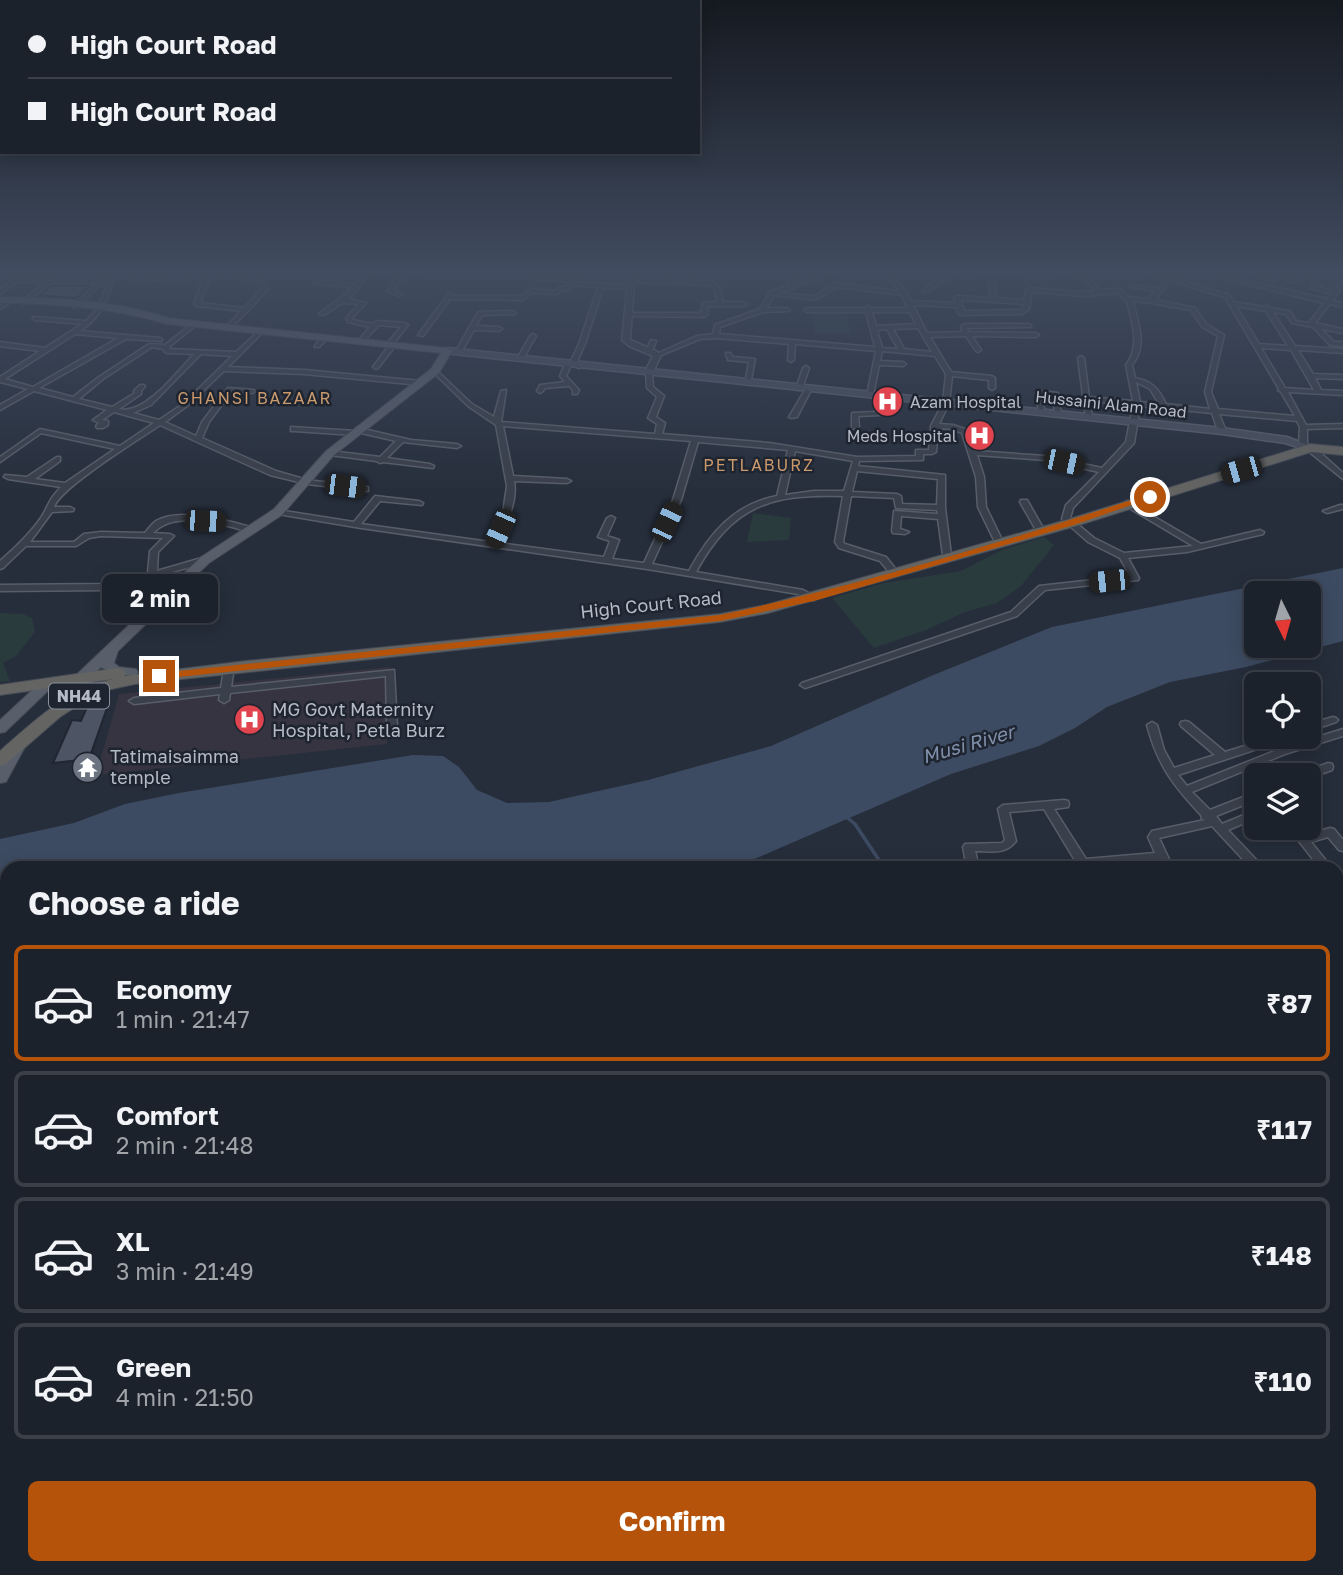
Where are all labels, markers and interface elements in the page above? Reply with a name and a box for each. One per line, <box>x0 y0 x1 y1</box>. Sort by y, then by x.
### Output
text: High Court Road <box>70 29 277 60</box>
text: High Court Road <box>70 96 277 127</box>
hospital icon: Azam Hospital <box>870 385 904 419</box>
street label: Hussaini Alam Road <box>1034 386 1188 422</box>
district label: GHANSI BAZAAR <box>178 388 332 408</box>
place label: Azam Hospital <box>910 392 1021 412</box>
hospital icon: Meds Hospital <box>963 419 997 453</box>
place label: Meds Hospital <box>847 426 957 446</box>
car <box>1042 447 1087 477</box>
car <box>1218 454 1265 486</box>
district label: PETLABURZ <box>703 455 815 475</box>
car <box>323 473 368 499</box>
route start <box>1134 481 1166 513</box>
car <box>649 499 686 545</box>
car <box>482 506 519 552</box>
car <box>184 510 227 532</box>
car <box>1088 568 1131 594</box>
callout: 2 min <box>101 574 217 624</box>
north arrow <box>1244 581 1321 658</box>
map controls <box>1244 581 1321 840</box>
text: 2 min <box>130 584 190 612</box>
street label: High Court Road <box>579 586 723 622</box>
route end <box>143 660 175 692</box>
button: locate <box>1244 672 1321 749</box>
road number: NH44 <box>49 684 109 708</box>
place label: MG Govt Maternity Hospital, Petla Burz <box>272 698 445 741</box>
hospital icon: MG Govt Maternity Hospital, Petla Burz <box>232 703 266 737</box>
water label: Musi River <box>919 719 1019 768</box>
place label: Tatimaisaimma temple <box>110 745 239 788</box>
temple icon: Tatimaisaimma temple <box>70 750 104 784</box>
button: layers <box>1244 763 1321 840</box>
text: Choose a ride <box>28 884 240 922</box>
icon: car <box>32 972 95 1035</box>
text: Economy <box>116 974 232 1005</box>
text: ₹87 <box>1266 988 1312 1019</box>
text: 1 min · 21:47 <box>116 1005 250 1033</box>
icon: car <box>32 1098 95 1161</box>
text: Comfort <box>116 1100 219 1131</box>
text: ₹117 <box>1256 1114 1312 1145</box>
text: 2 min · 21:48 <box>116 1131 254 1159</box>
icon: car <box>32 1224 95 1287</box>
text: XL <box>116 1226 150 1257</box>
text: ₹148 <box>1251 1240 1312 1271</box>
text: 3 min · 21:49 <box>116 1257 254 1285</box>
icon: car <box>32 1350 95 1413</box>
text: Green <box>116 1352 191 1383</box>
text: ₹110 <box>1253 1366 1312 1397</box>
text: 4 min · 21:50 <box>116 1383 254 1411</box>
button: Confirm <box>28 1481 1316 1561</box>

